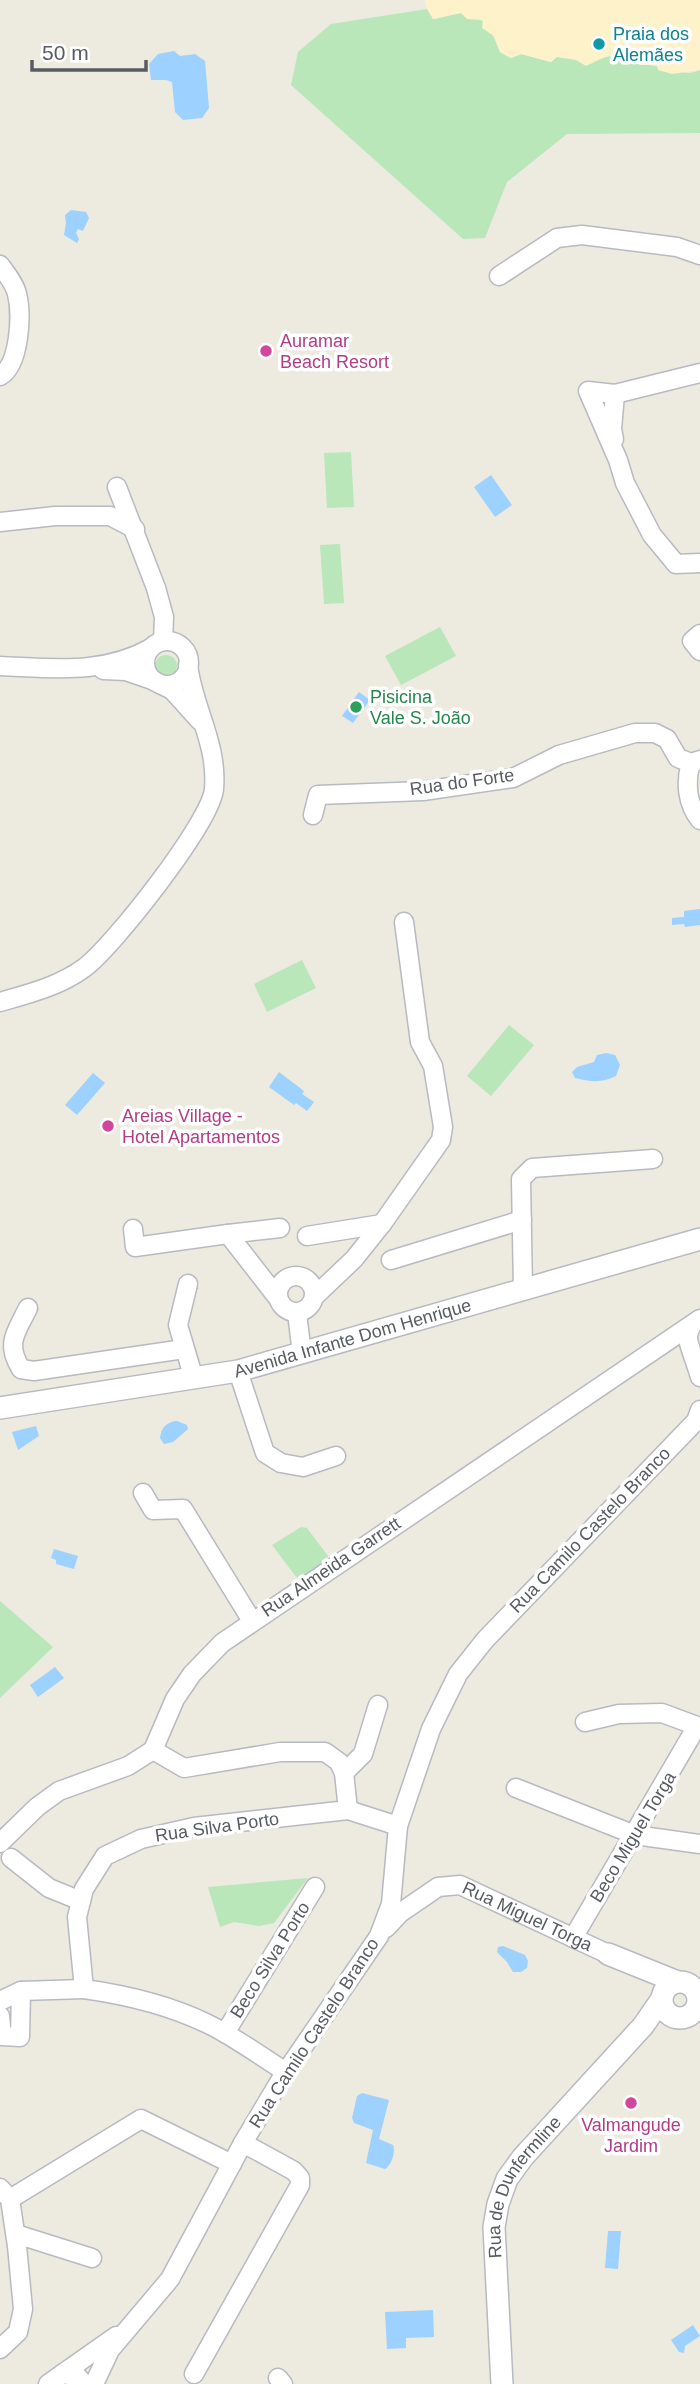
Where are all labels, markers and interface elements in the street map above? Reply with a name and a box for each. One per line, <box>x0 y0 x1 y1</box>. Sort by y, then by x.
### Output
place label: Praia dos Alemães <box>613 24 689 65</box>
scale bar <box>32 28 145 72</box>
marker: Praia dos Alemães <box>591 36 607 52</box>
text: 50 m <box>42 41 89 64</box>
place label: Auramar Beach Resort <box>280 331 389 372</box>
marker: Auramar Beach Resort <box>258 343 274 359</box>
place label: Pisicina Vale S. João <box>370 687 471 728</box>
marker: Pisicina Vale S. João <box>348 699 364 715</box>
street label: Rua do Forte <box>409 765 515 799</box>
place label: Areias Village - Hotel Apartamentos <box>122 1106 280 1147</box>
marker: Areias Village - Hotel Apartamentos <box>100 1118 116 1134</box>
street label: Avenida Infante Dom Henrique <box>232 1295 474 1382</box>
street label: Rua Camilo Castelo Branco <box>506 1443 674 1617</box>
street label: Rua Almeida Garrett <box>258 1513 404 1621</box>
street label: Beco Miguel Torga <box>586 1767 680 1906</box>
street label: Rua Silva Porto <box>154 1808 280 1846</box>
street label: Rua Miguel Torga <box>459 1878 596 1956</box>
street label: Beco Silva Porto <box>226 1898 314 2022</box>
street label: Rua Camilo Castelo Branco <box>245 1934 383 2132</box>
marker: Valmangude Jardim <box>623 2095 639 2111</box>
street label: Rua de Dunfermline <box>484 2112 565 2259</box>
place label: Valmangude Jardim <box>581 2115 681 2156</box>

